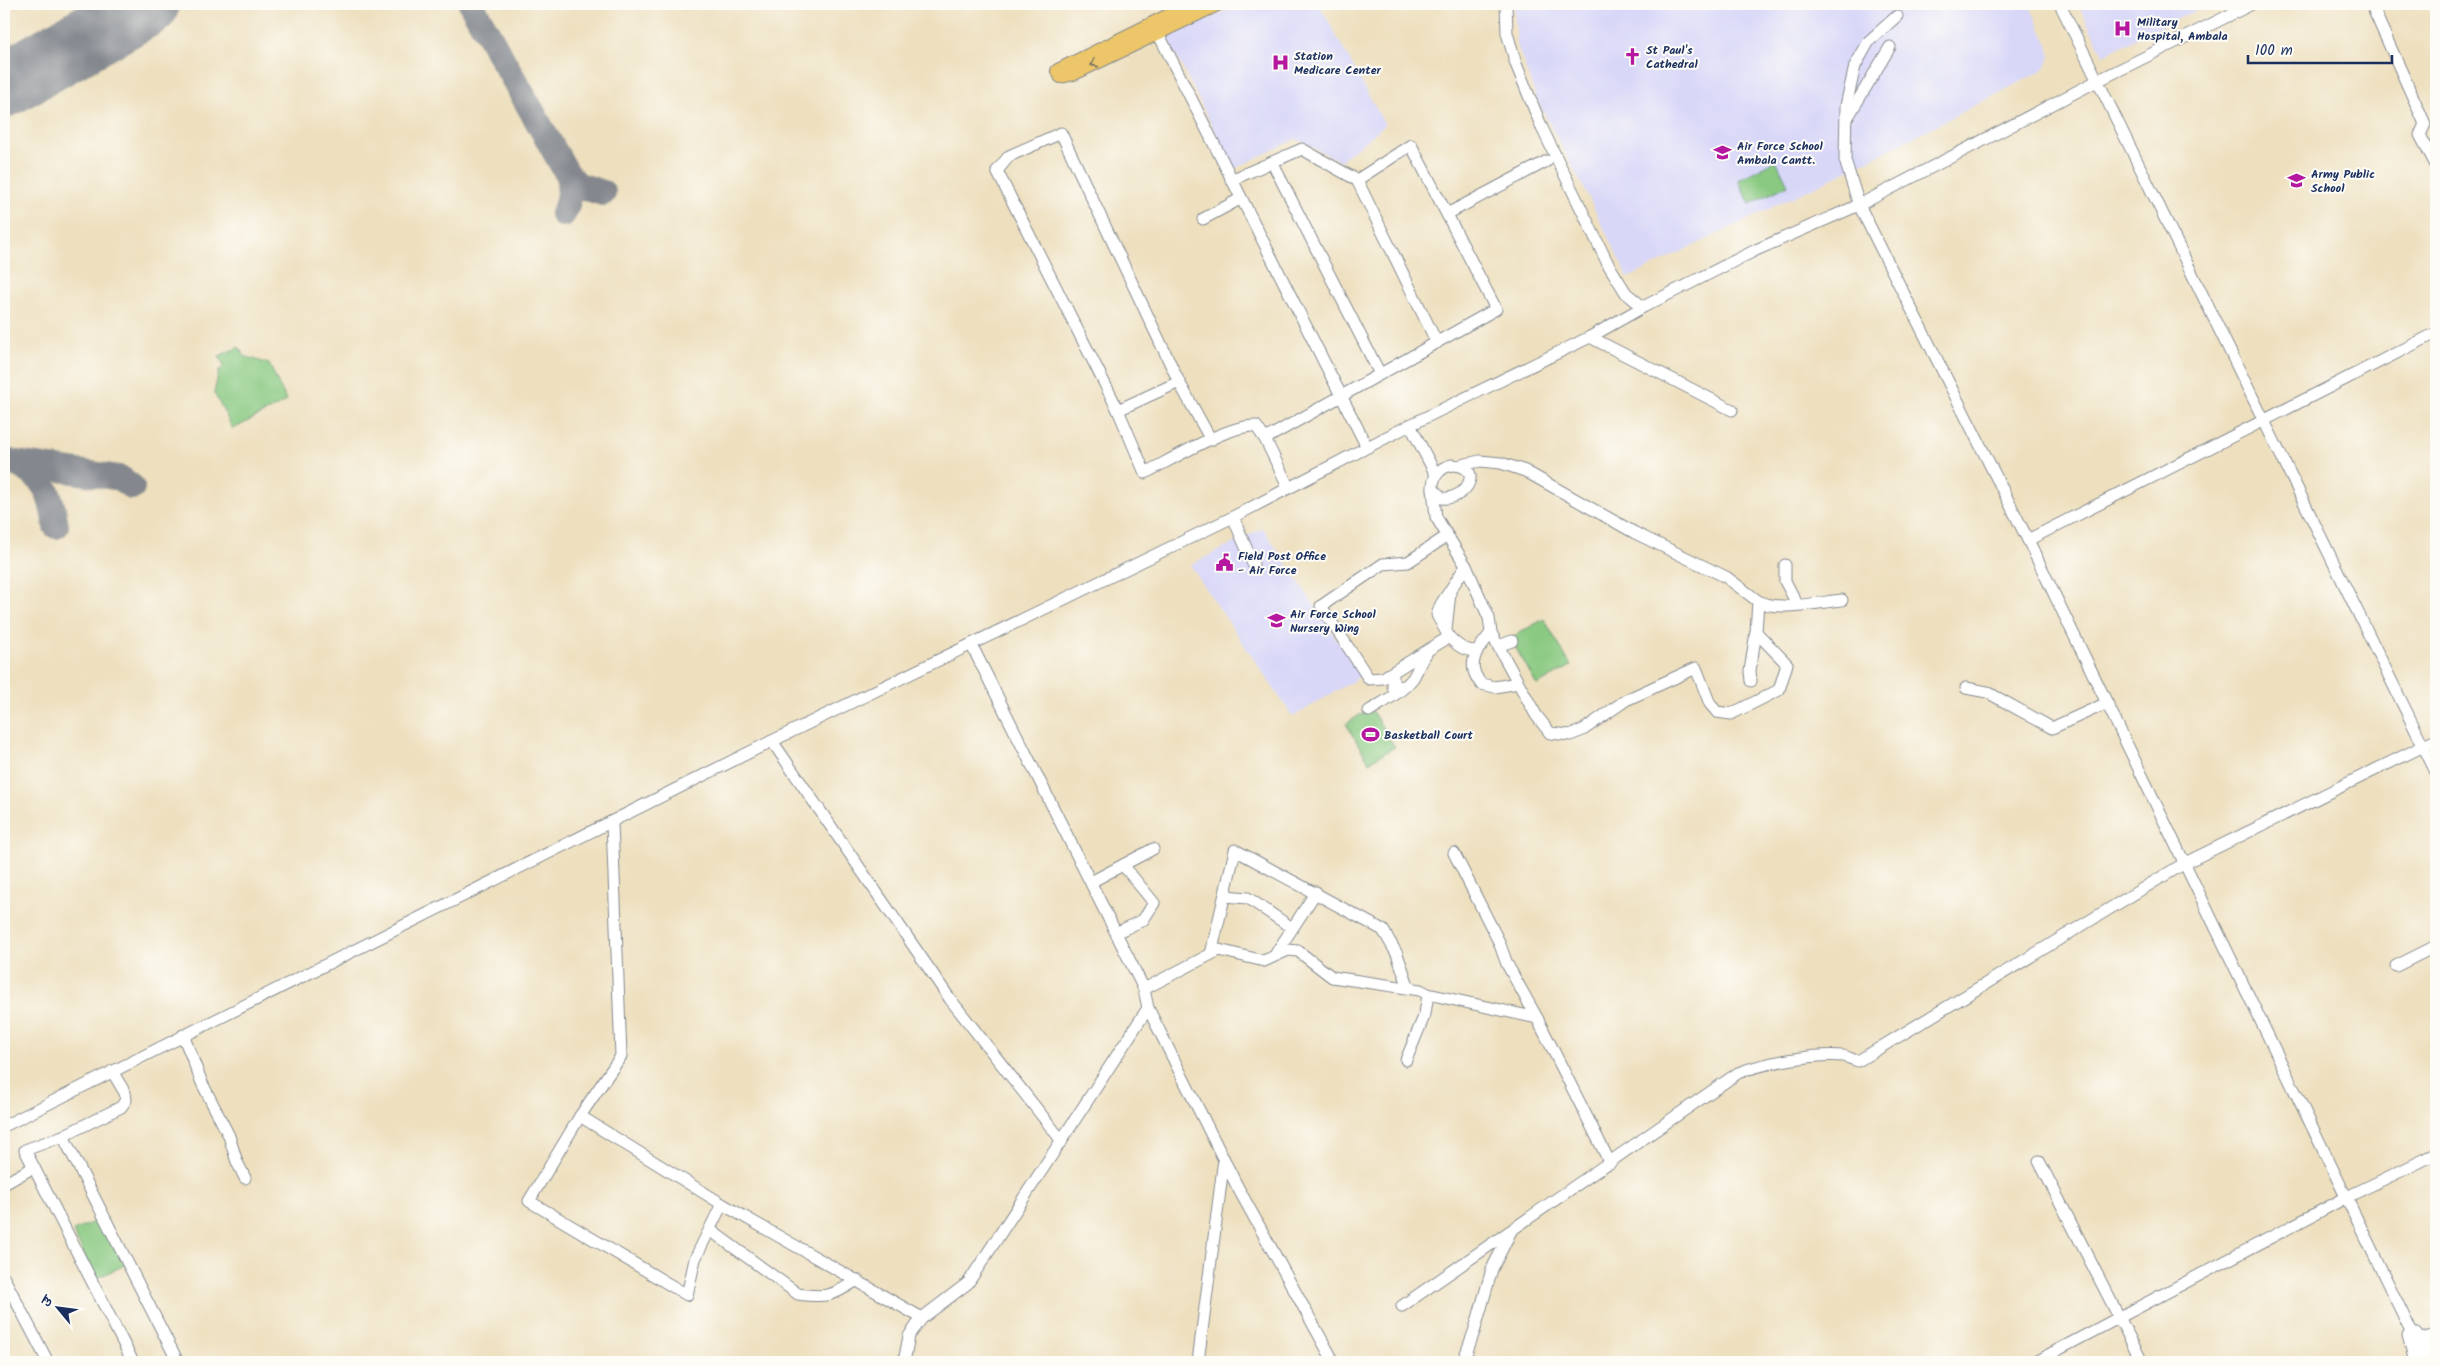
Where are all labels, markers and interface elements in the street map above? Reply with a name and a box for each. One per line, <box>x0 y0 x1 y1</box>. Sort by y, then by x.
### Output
place label: Military Hospital, Ambala <box>2137 13 2228 46</box>
hospital icon: Military Hospital, Ambala <box>2113 19 2133 39</box>
scale bar <box>2248 32 2391 64</box>
text: 100 m <box>2255 39 2293 63</box>
place label: St Paul's Cathedral <box>1646 41 1698 74</box>
place label: Station Medicare Center <box>1294 47 1382 80</box>
church icon: St Paul's Cathedral <box>1622 47 1642 67</box>
hospital icon: Station Medicare Center <box>1270 53 1290 73</box>
one-way arrow <box>1090 57 1099 68</box>
place label: Air Force School Ambala Cantt. <box>1737 137 1824 170</box>
school or university icon: Air Force School Ambala Cantt. <box>1713 143 1733 163</box>
place label: Army Public School <box>2311 165 2375 198</box>
school or university icon: Army Public School <box>2287 171 2307 191</box>
place label: Field Post Office - Air Force <box>1238 547 1326 580</box>
public building icon: Field Post Office - Air Force <box>1214 553 1234 573</box>
place label: Air Force School Nursery Wing <box>1290 605 1377 638</box>
school or university icon: Air Force School Nursery Wing <box>1266 611 1286 631</box>
sports icon: Basketball Court <box>1360 725 1380 745</box>
place label: Basketball Court <box>1384 726 1473 745</box>
north arrow <box>32 1284 82 1334</box>
text: उ <box>36 1290 61 1311</box>

